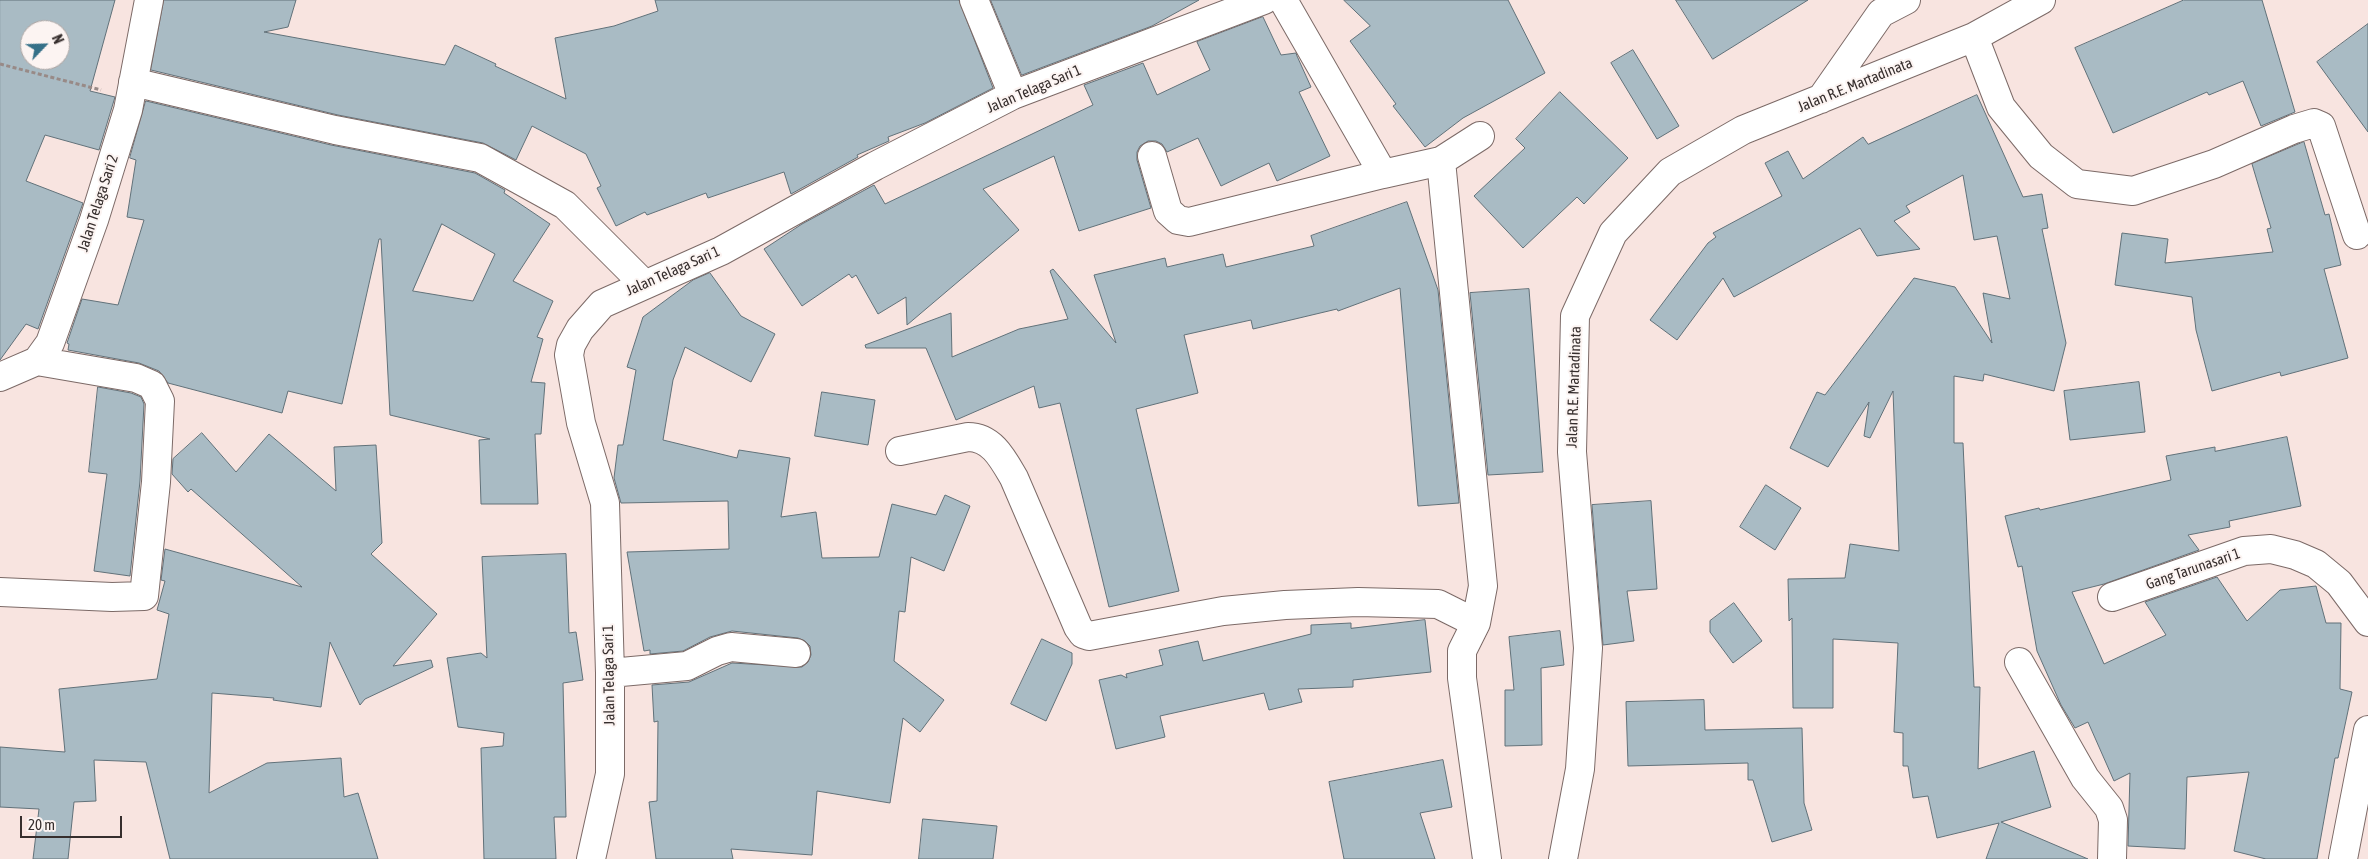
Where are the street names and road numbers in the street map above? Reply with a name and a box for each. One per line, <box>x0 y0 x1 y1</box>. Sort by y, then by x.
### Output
street label: Jalan R.E. Martadinata <box>1795 54 1915 116</box>
street label: Jalan Telaga Sari 1 <box>984 61 1084 117</box>
street label: Jalan Telaga Sari 2 <box>74 152 122 254</box>
street label: Jalan Telaga Sari 1 <box>623 242 723 300</box>
street label: Jalan R.E. Martadinata <box>1563 326 1585 448</box>
street label: Gang Tarunasari 1 <box>2144 544 2242 594</box>
street label: Jalan Telaga Sari 1 <box>599 624 619 726</box>

